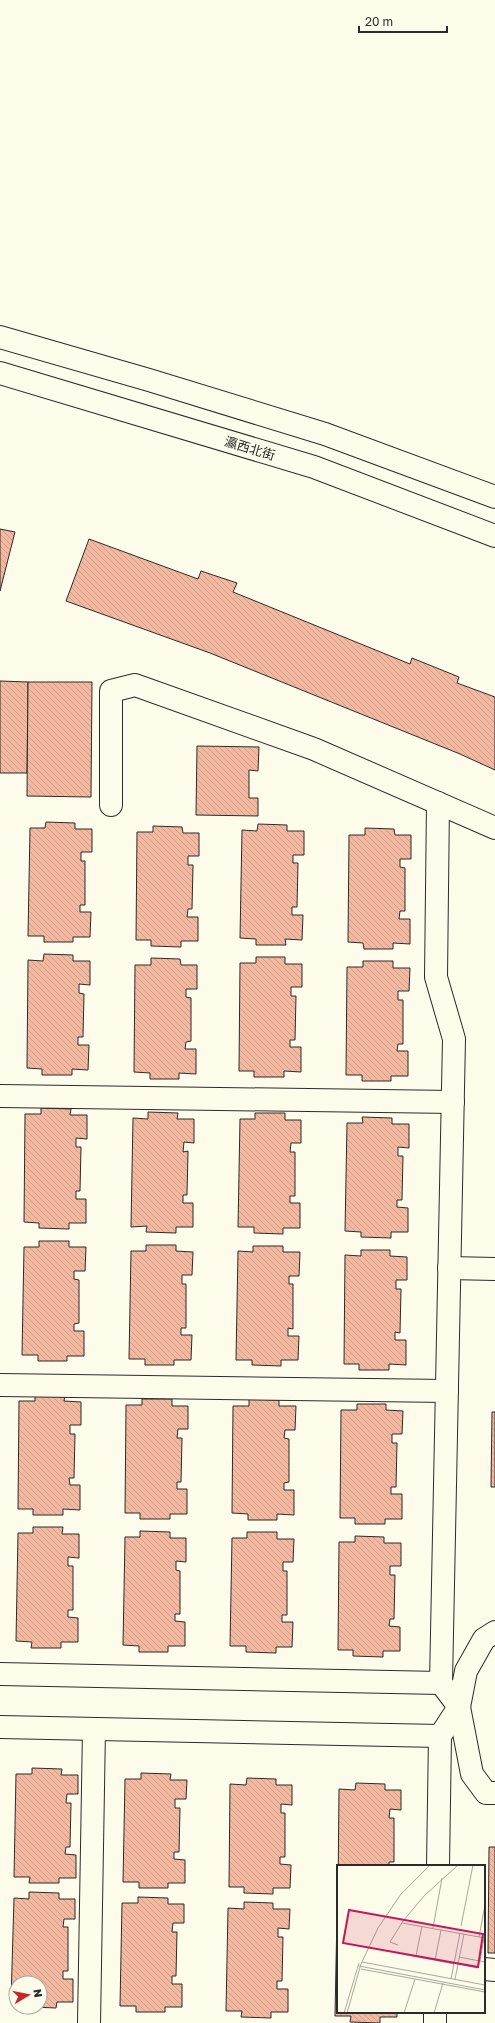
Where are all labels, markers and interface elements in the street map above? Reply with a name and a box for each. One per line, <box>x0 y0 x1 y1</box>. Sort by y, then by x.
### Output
scale bar <box>359 8 447 34</box>
text: 20 m <box>365 14 393 29</box>
street label: 瀛西北街 <box>223 433 277 463</box>
inset map <box>337 1865 485 2013</box>
north arrow <box>8 1975 48 2015</box>
text: N <box>31 1988 45 1998</box>

